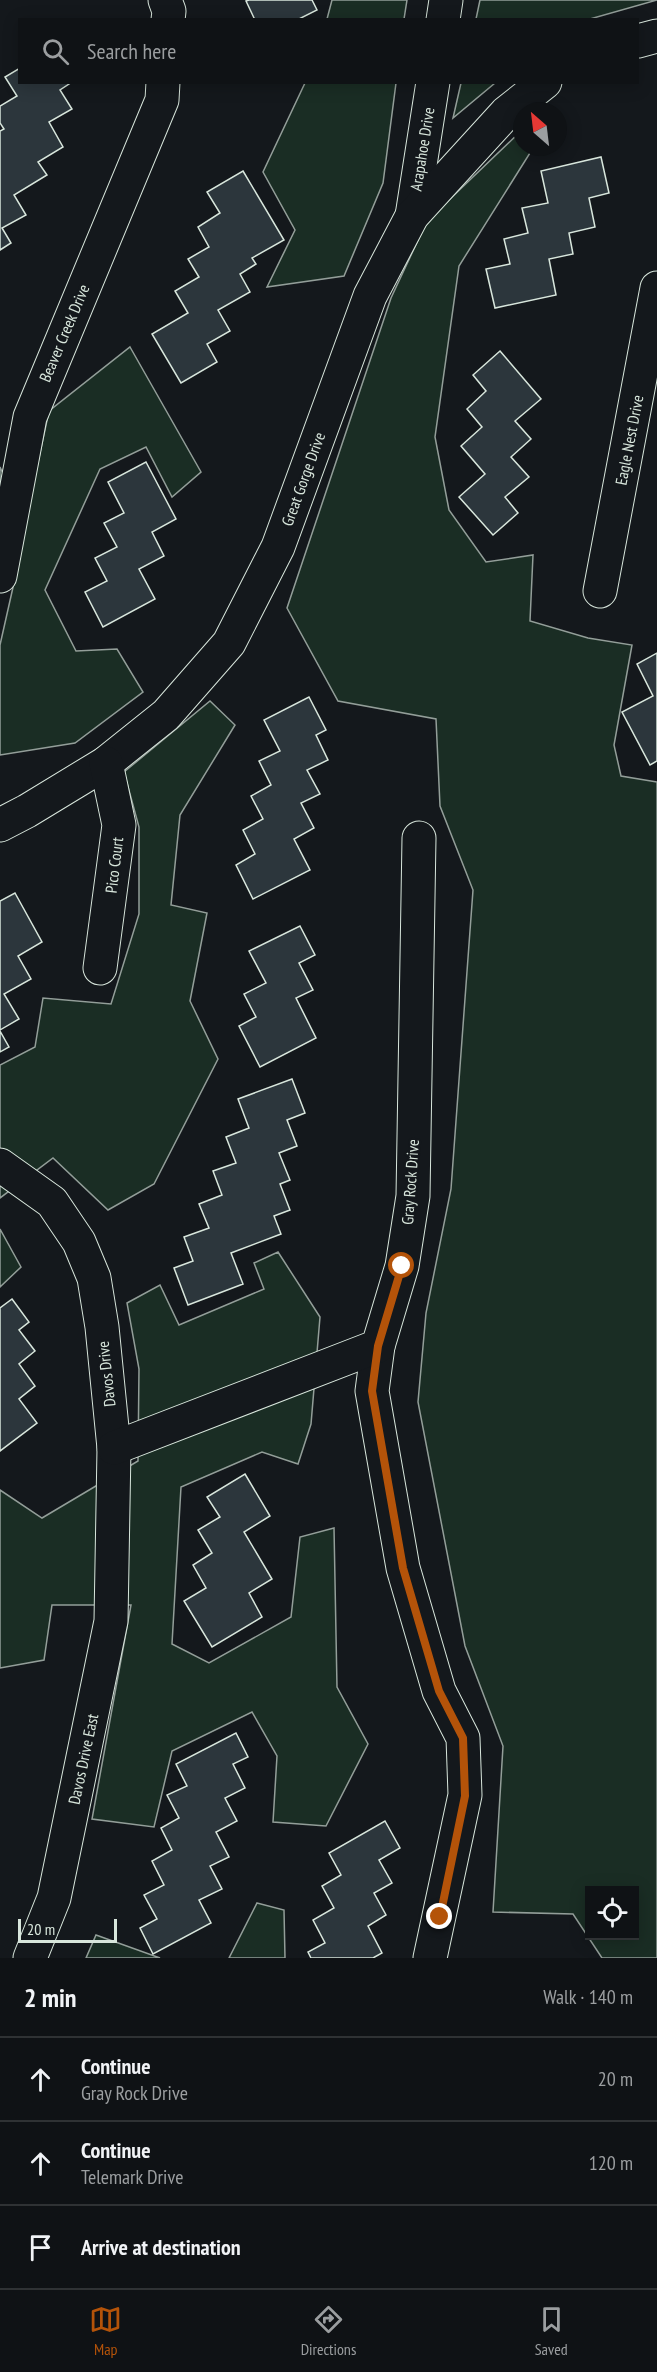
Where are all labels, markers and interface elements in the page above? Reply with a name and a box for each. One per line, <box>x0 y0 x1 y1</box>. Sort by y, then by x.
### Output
search box <box>18 18 639 84</box>
icon: search <box>39 35 72 68</box>
text: Search here <box>87 37 176 65</box>
north arrow <box>513 102 567 156</box>
street label: Arapahoe Drive <box>405 106 439 192</box>
street label: Beaver Creek Drive <box>34 281 94 385</box>
street label: Eagle Nest Drive <box>610 393 648 487</box>
street label: Great Gorge Drive <box>277 429 329 529</box>
street label: Pico Court <box>101 835 127 894</box>
street label: Gray Rock Drive <box>397 1139 423 1225</box>
route start <box>388 1252 414 1278</box>
street label: Davos Drive <box>93 1340 119 1408</box>
street label: Davos Drive East <box>64 1711 102 1806</box>
map controls <box>585 1886 639 1940</box>
button: locate <box>585 1886 639 1940</box>
route end <box>426 1903 452 1929</box>
scale bar <box>18 1916 117 1944</box>
text: 20 m <box>27 1919 55 1939</box>
text: 2 min <box>24 1981 77 2014</box>
text: Walk · 140 m <box>543 1984 633 2010</box>
text: Continue <box>81 2052 151 2080</box>
icon: ahead <box>24 2063 57 2096</box>
text: 20 m <box>598 2066 633 2092</box>
text: Gray Rock Drive <box>81 2080 188 2106</box>
text: Continue <box>81 2136 151 2164</box>
icon: ahead <box>24 2147 57 2180</box>
text: 120 m <box>589 2150 633 2176</box>
text: Telemark Drive <box>81 2164 183 2190</box>
icon: arrive <box>24 2231 57 2264</box>
text: Arrive at destination <box>81 2233 241 2261</box>
tab: Map <box>89 2303 122 2359</box>
tab: Directions <box>301 2303 356 2359</box>
tab: Saved <box>535 2303 568 2359</box>

